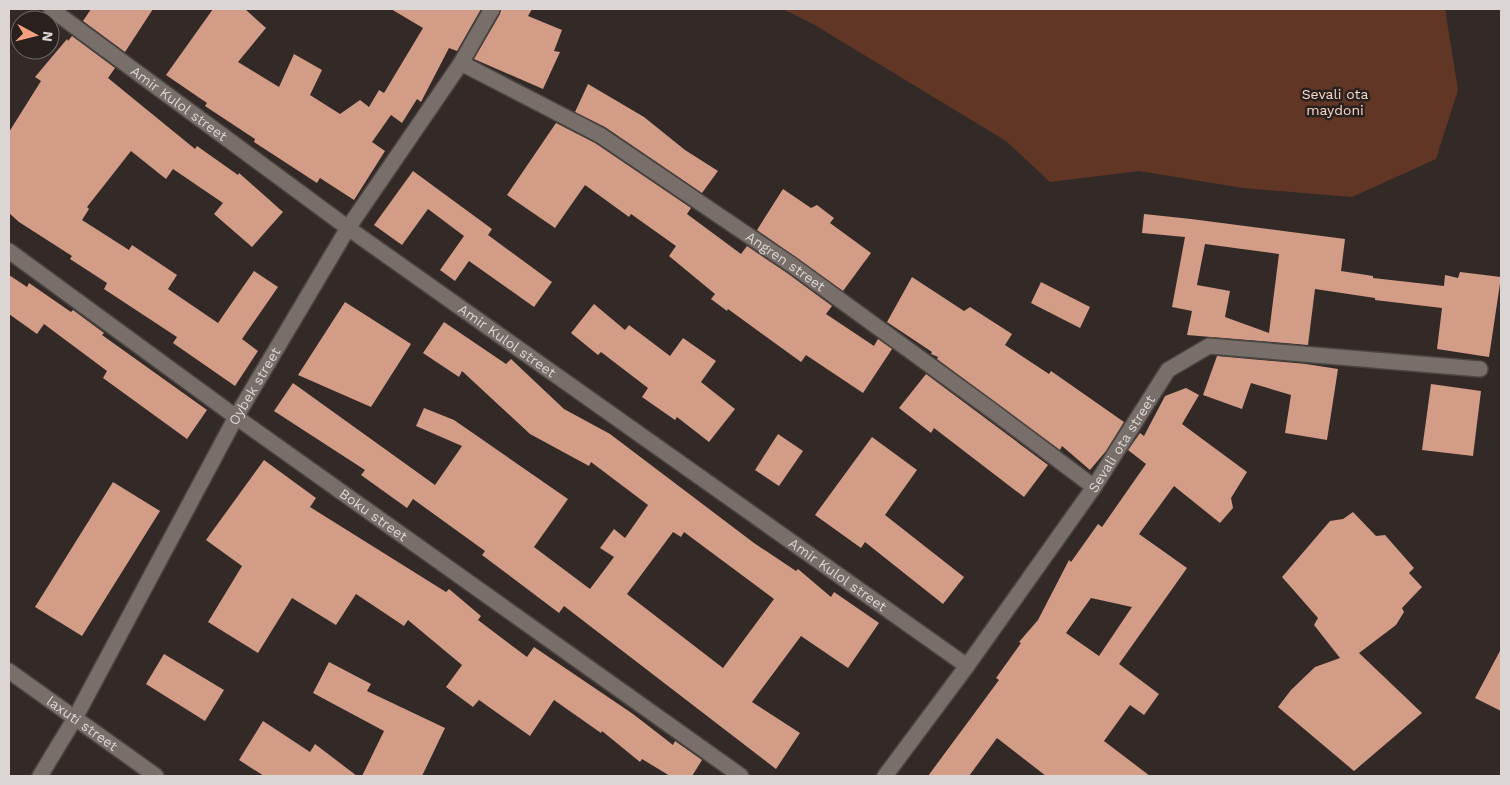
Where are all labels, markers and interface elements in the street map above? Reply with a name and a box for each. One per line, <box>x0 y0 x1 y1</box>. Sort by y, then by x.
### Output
north arrow <box>10 10 60 60</box>
text: N <box>39 30 56 43</box>
street label: Amir Kulol street <box>128 63 230 144</box>
park label: Sevali ota maydoni <box>1302 86 1368 118</box>
street label: Angren street <box>743 228 828 295</box>
street label: Amir Kulol street <box>455 301 559 381</box>
street label: Oybek street <box>225 344 284 428</box>
street label: Sevali ota street <box>1085 392 1158 495</box>
street label: Boku street <box>337 485 411 544</box>
street label: Amir Kulol street <box>786 535 890 615</box>
street label: laxuti street <box>44 693 121 754</box>

